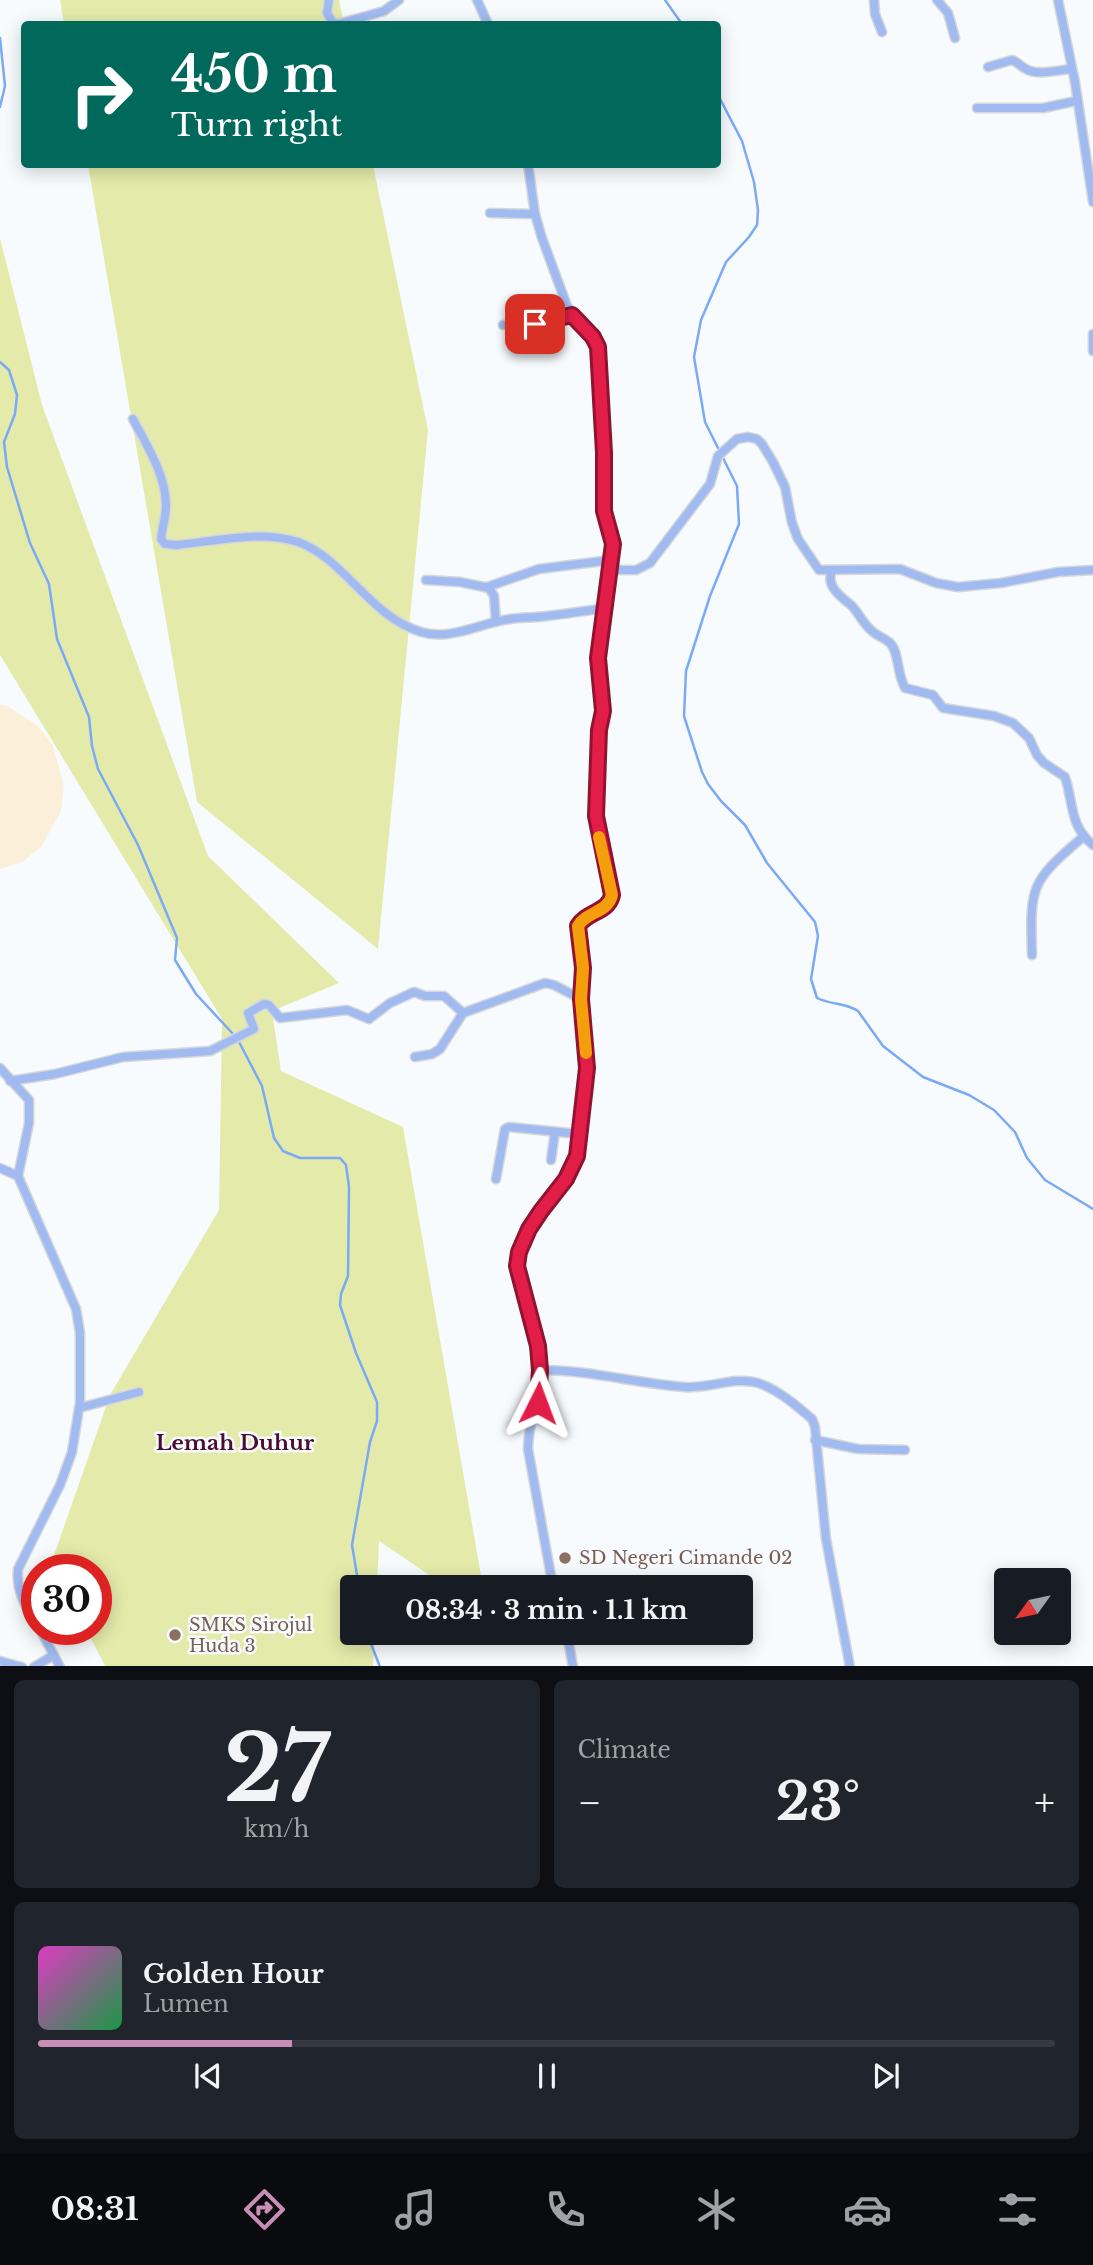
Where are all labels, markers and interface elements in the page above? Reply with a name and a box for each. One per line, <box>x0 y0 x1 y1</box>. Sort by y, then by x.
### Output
text: 450 m <box>171 44 337 105</box>
icon: right <box>56 49 147 140</box>
text: Turn right <box>171 105 342 145</box>
pin <box>505 294 565 354</box>
icon: arrive <box>516 305 554 343</box>
position arrow <box>501 1366 575 1440</box>
district label: Lemah Duhur <box>156 1430 315 1456</box>
place label: SD Negeri Cimande 02 <box>579 1547 792 1569</box>
marker: SD Negeri Cimande 02 <box>557 1550 573 1566</box>
speed limit sign: 30 <box>21 1554 112 1645</box>
north arrow <box>994 1568 1071 1645</box>
map controls <box>994 1568 1071 1645</box>
text: 08:34 · 3 min · 1.1 km <box>405 1594 688 1626</box>
place label: SMKS Sirojul Huda 3 <box>189 1614 312 1657</box>
marker: SMKS Sirojul Huda 3 <box>167 1627 183 1643</box>
text: 27 <box>224 1713 330 1826</box>
text: Climate <box>578 1736 671 1764</box>
text: 23° <box>776 1770 860 1834</box>
text: − <box>578 1779 602 1826</box>
text: + <box>1034 1779 1055 1826</box>
text: km/h <box>244 1815 309 1843</box>
text: Golden Hour <box>143 1958 324 1990</box>
text: Lumen <box>143 1990 229 2018</box>
icon: previous <box>189 2057 227 2095</box>
icon: pause <box>528 2057 566 2095</box>
icon: next <box>867 2057 905 2095</box>
icon: directions <box>240 2185 289 2234</box>
icon: music <box>391 2185 440 2234</box>
icon: phone <box>541 2185 590 2234</box>
icon: climate <box>692 2185 741 2234</box>
icon: car <box>843 2185 892 2234</box>
icon: filters <box>993 2185 1042 2234</box>
text: 08:31 <box>51 2189 139 2229</box>

